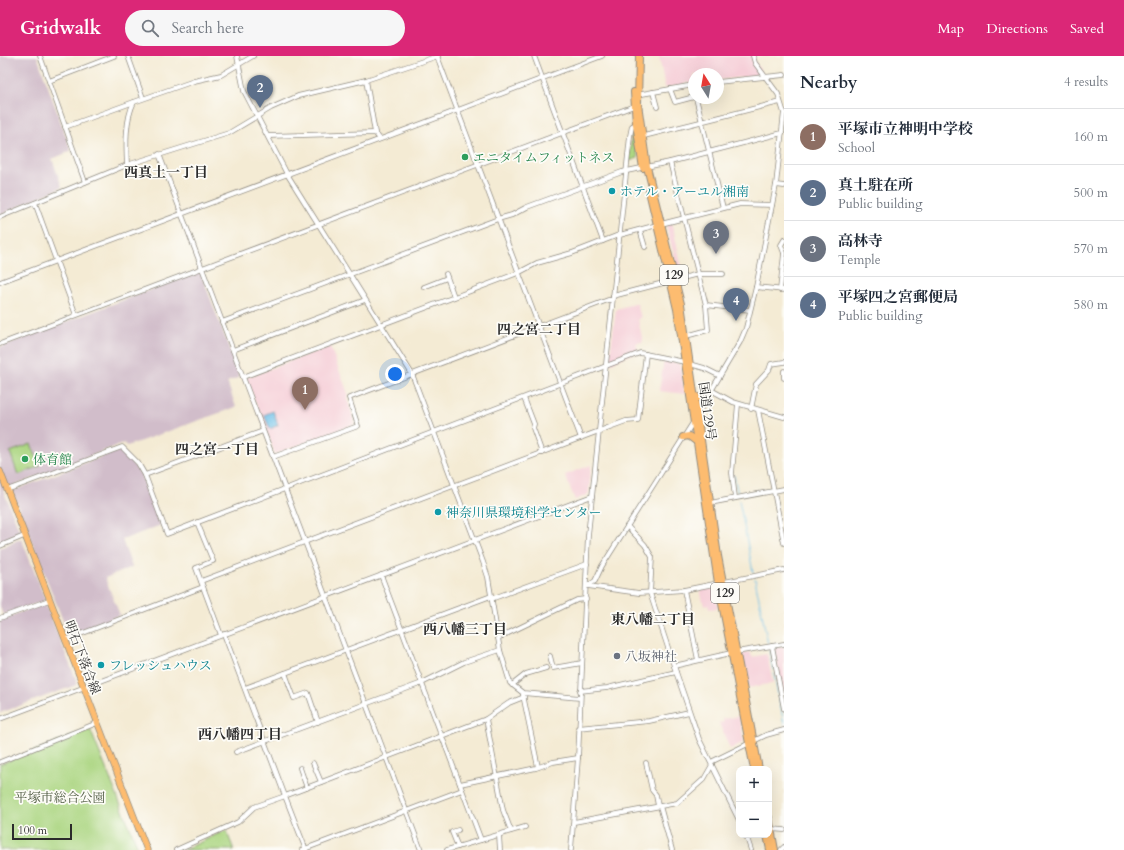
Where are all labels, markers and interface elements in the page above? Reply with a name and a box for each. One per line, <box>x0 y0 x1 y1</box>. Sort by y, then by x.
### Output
search box <box>125 10 405 46</box>
text: Gridwalk <box>20 15 101 41</box>
icon: search <box>139 17 161 39</box>
text: Search here <box>171 18 244 38</box>
text: Map <box>938 19 964 38</box>
text: Directions <box>986 19 1048 38</box>
text: Saved <box>1070 19 1104 38</box>
north arrow <box>688 68 724 104</box>
text: Nearby <box>800 71 857 94</box>
text: 4 results <box>1064 73 1108 91</box>
pin: 2 <box>247 75 273 108</box>
text: 平塚市立神明中学校 <box>838 119 973 139</box>
text: 1 <box>810 128 816 146</box>
text: 160 m <box>1074 128 1108 146</box>
text: School <box>838 139 875 157</box>
place label: エニタイムフィットネス <box>473 149 615 167</box>
marker: エニタイムフィットネス <box>460 152 470 162</box>
district label: 西真土一丁目 <box>124 163 208 182</box>
text: 真土駐在所 <box>838 175 913 195</box>
place label: ホテル・アーユル湘南 <box>620 183 749 201</box>
text: 2 <box>810 184 816 202</box>
text: 500 m <box>1074 184 1108 202</box>
marker: ホテル・アーユル湘南 <box>607 186 617 196</box>
text: Public building <box>838 195 923 213</box>
pin: 3 <box>703 221 729 254</box>
text: 高林寺 <box>838 231 883 251</box>
text: 3 <box>810 240 816 258</box>
text: 570 m <box>1074 240 1108 258</box>
text: Temple <box>838 251 881 269</box>
road number: 129 <box>660 265 688 285</box>
text: 平塚四之宮郵便局 <box>838 287 958 307</box>
pin: 4 <box>723 288 749 321</box>
text: 4 <box>810 296 816 314</box>
text: 580 m <box>1074 296 1108 314</box>
text: Public building <box>838 307 923 325</box>
district label: 四之宮二丁目 <box>497 320 581 339</box>
your location <box>385 364 405 384</box>
pin: 1 <box>292 377 318 410</box>
street label: 国道129号 <box>694 381 720 442</box>
district label: 四之宮一丁目 <box>175 440 259 459</box>
place label: 体育館 <box>33 451 72 469</box>
marker: 体育館 <box>20 454 30 464</box>
place label: 神奈川県環境科学センター <box>446 504 601 522</box>
marker: 神奈川県環境科学センター <box>433 507 443 517</box>
road number: 129 <box>711 583 739 603</box>
district label: 東八幡二丁目 <box>611 610 695 629</box>
street label: 明石下落合線 <box>60 618 104 697</box>
district label: 西八幡三丁目 <box>423 620 507 639</box>
place label: 八坂神社 <box>625 648 677 666</box>
marker: 八坂神社 <box>612 651 622 661</box>
place label: フレッシュハウス <box>109 657 212 675</box>
marker: フレッシュハウス <box>96 660 106 670</box>
district label: 西八幡四丁目 <box>198 725 282 744</box>
map controls <box>736 766 772 838</box>
button: + <box>736 766 772 802</box>
park label: 平塚市総合公園 <box>14 789 106 807</box>
button: − <box>736 802 772 838</box>
scale bar <box>12 822 72 841</box>
text: 100 m <box>18 823 47 838</box>

